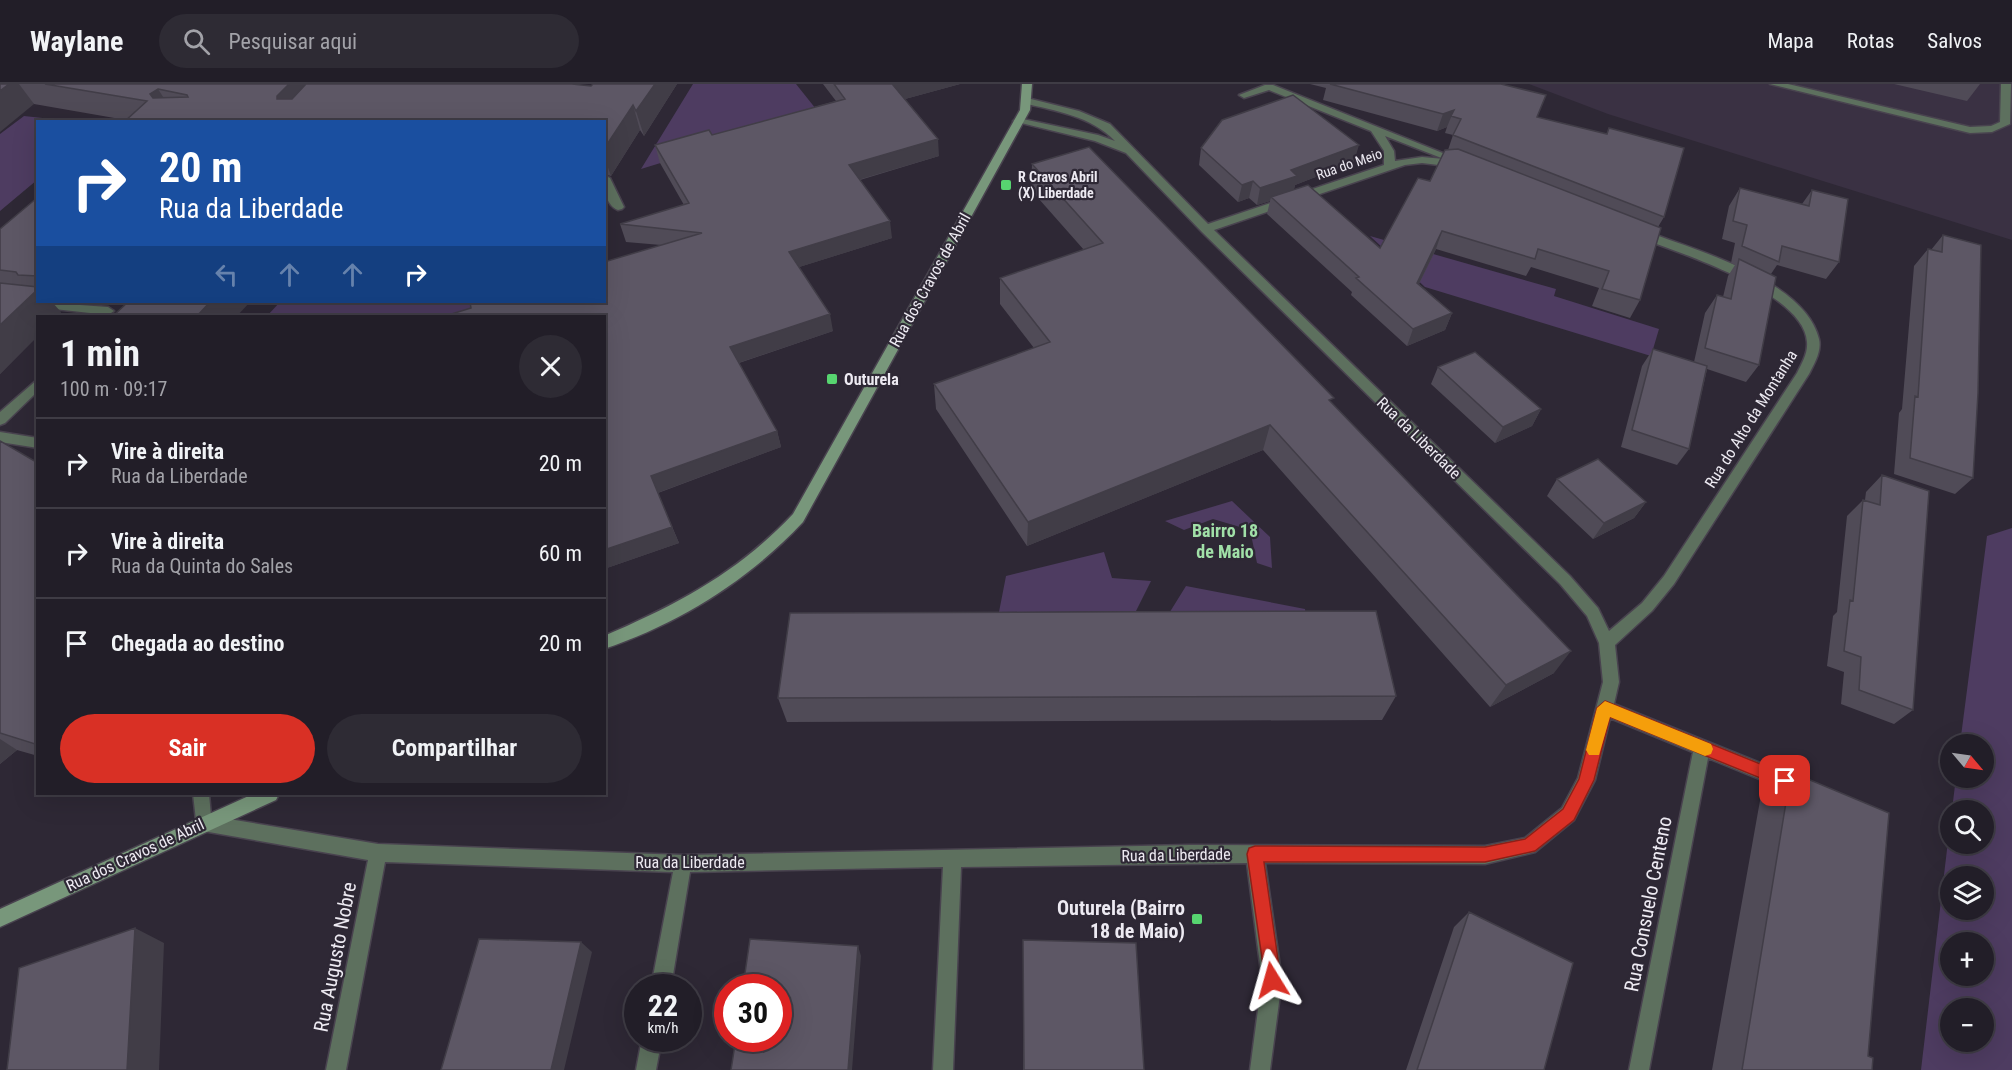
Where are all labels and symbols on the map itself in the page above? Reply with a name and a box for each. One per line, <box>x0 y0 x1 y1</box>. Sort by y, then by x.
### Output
street label: Rua do Meio <box>1314 145 1384 183</box>
place label: R Cravos Abril (X) Liberdade <box>1018 169 1098 202</box>
marker: R Cravos Abril (X) Liberdade <box>999 178 1013 192</box>
street label: Rua dos Cravos de Abril <box>885 210 975 350</box>
street label: Rua do Alto da Montanha <box>1701 347 1801 491</box>
place label: Outurela <box>844 370 899 389</box>
marker: Outurela <box>825 372 839 386</box>
street label: Rua da Liberdade <box>1373 393 1465 483</box>
district label: Bairro 18 de Maio <box>1192 520 1258 562</box>
north arrow <box>1940 734 1994 788</box>
pin <box>1759 755 1810 806</box>
street label: Rua Consuelo Centeno <box>1619 814 1677 994</box>
street label: Rua dos Cravos de Abril <box>63 815 207 895</box>
street label: Rua da Liberdade <box>1121 845 1231 865</box>
street label: Rua da Liberdade <box>635 853 745 872</box>
street label: Rua Augusto Nobre <box>309 880 361 1034</box>
place label: Outurela (Bairro 18 de Maio) <box>1057 896 1185 943</box>
marker: Outurela (Bairro 18 de Maio) <box>1190 912 1204 926</box>
position arrow <box>1240 948 1304 1012</box>
speed limit sign: 30 <box>714 974 792 1052</box>

